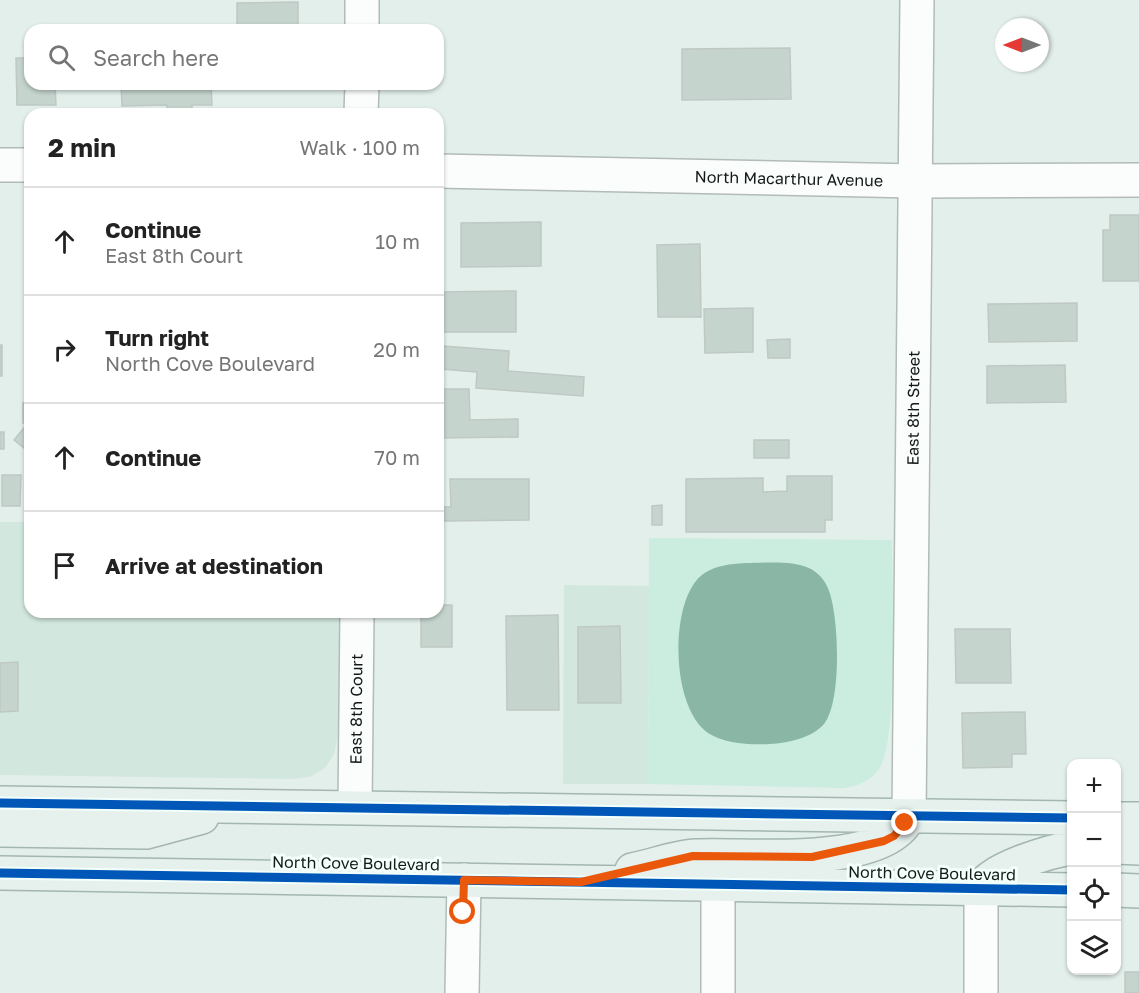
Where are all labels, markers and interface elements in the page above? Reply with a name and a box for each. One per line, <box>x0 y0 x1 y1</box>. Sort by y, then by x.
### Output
north arrow <box>995 18 1049 72</box>
search box <box>24 24 444 90</box>
icon: search <box>45 41 78 74</box>
text: Search here <box>93 44 219 71</box>
text: 2 min <box>48 132 116 163</box>
text: Walk · 100 m <box>299 135 420 159</box>
street label: North Macarthur Avenue <box>694 166 883 190</box>
text: Continue <box>105 216 201 243</box>
icon: ahead <box>48 225 81 258</box>
text: 10 m <box>375 229 420 253</box>
text: East 8th Court <box>105 243 243 267</box>
text: Turn right <box>105 324 209 351</box>
icon: right <box>48 333 81 366</box>
text: 20 m <box>373 337 420 361</box>
street label: East 8th Street <box>902 350 924 466</box>
text: North Cove Boulevard <box>105 351 315 375</box>
icon: ahead <box>48 441 81 474</box>
text: Continue <box>105 444 201 471</box>
text: 70 m <box>374 445 420 469</box>
icon: arrive <box>48 549 81 582</box>
text: Arrive at destination <box>105 552 323 579</box>
street label: East 8th Court <box>345 654 367 764</box>
map controls <box>1067 759 1121 975</box>
button: + <box>1067 759 1121 813</box>
route end <box>891 809 917 835</box>
button: − <box>1067 813 1121 867</box>
street label: North Cove Boulevard <box>272 852 440 874</box>
street label: North Cove Boulevard <box>848 862 1016 884</box>
button: locate <box>1067 867 1121 921</box>
route start <box>449 898 475 924</box>
button: layers <box>1067 921 1121 975</box>

